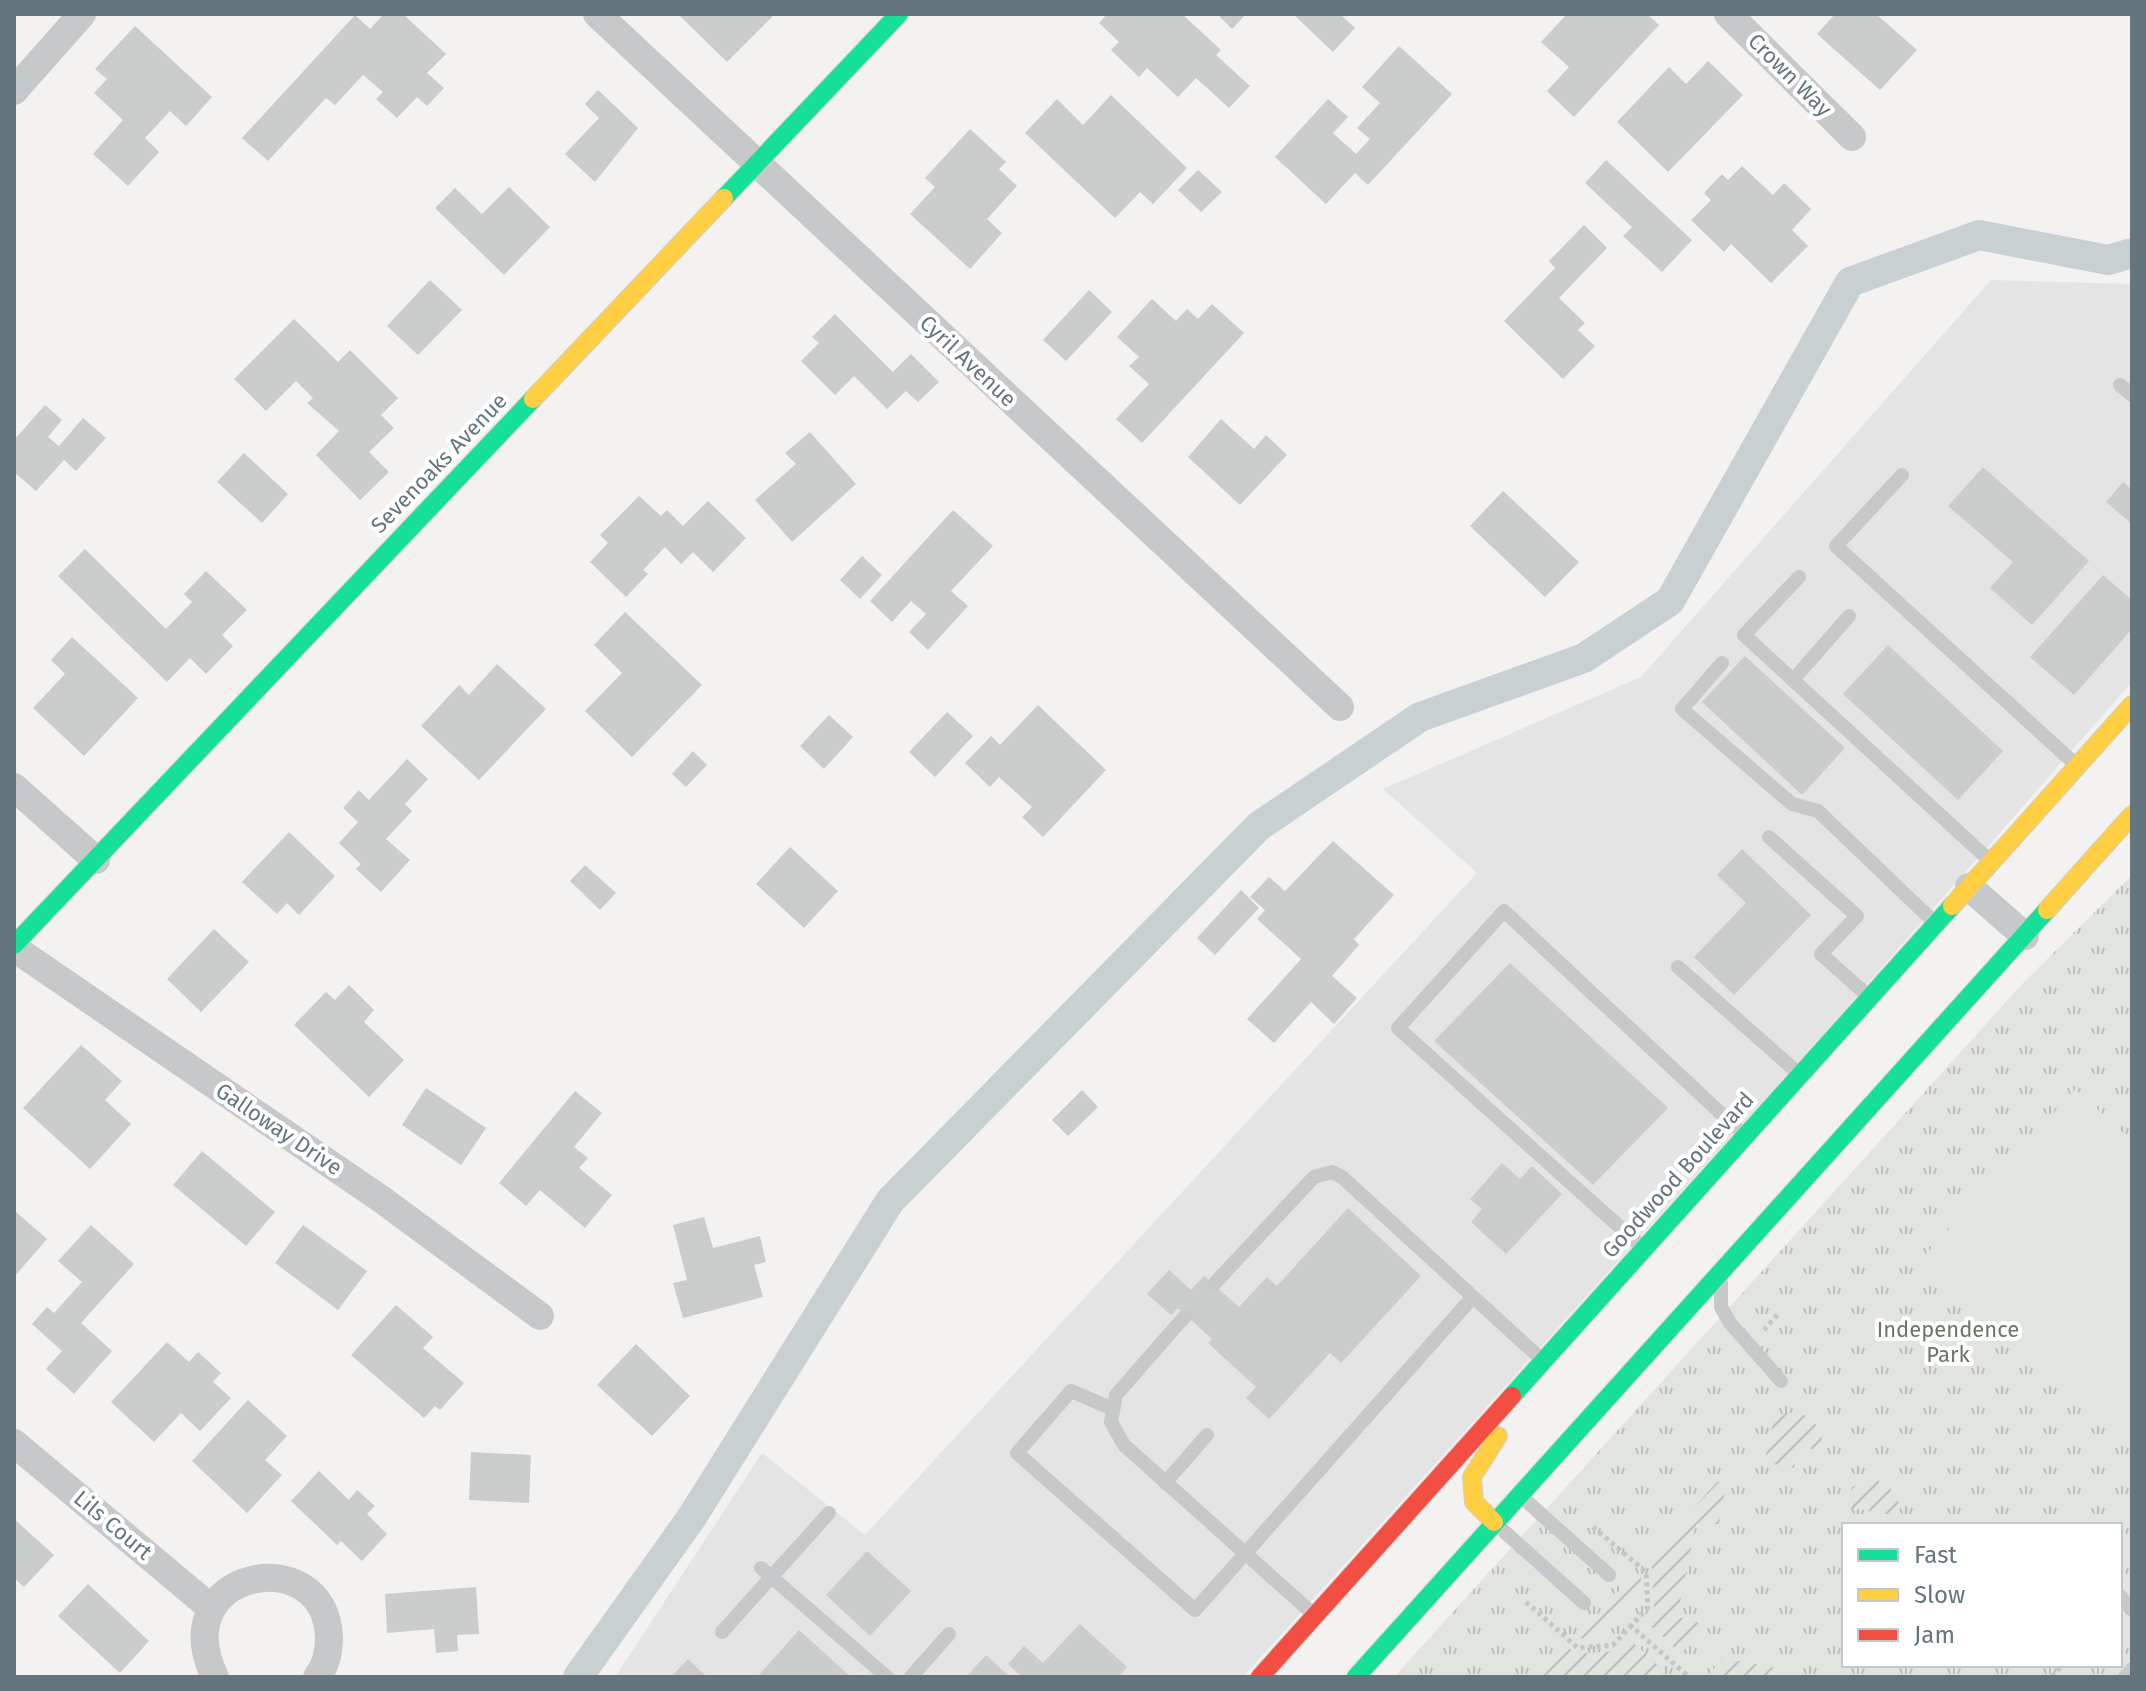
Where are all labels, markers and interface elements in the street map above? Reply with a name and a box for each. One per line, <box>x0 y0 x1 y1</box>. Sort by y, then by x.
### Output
street label: Crown Way <box>1743 28 1838 123</box>
street label: Cyril Avenue <box>914 310 1022 412</box>
street label: Sevenoaks Avenue <box>365 387 513 539</box>
street label: Galloway Drive <box>211 1077 347 1181</box>
street label: Goodwood Boulevard <box>1596 1086 1760 1264</box>
park label: Independence Park <box>1877 1316 2019 1368</box>
street label: Lils Court <box>68 1485 158 1565</box>
legend <box>1842 1523 2122 1667</box>
text: Fast <box>1914 1541 1957 1569</box>
text: Slow <box>1914 1581 1965 1609</box>
text: Jam <box>1914 1621 1955 1649</box>

